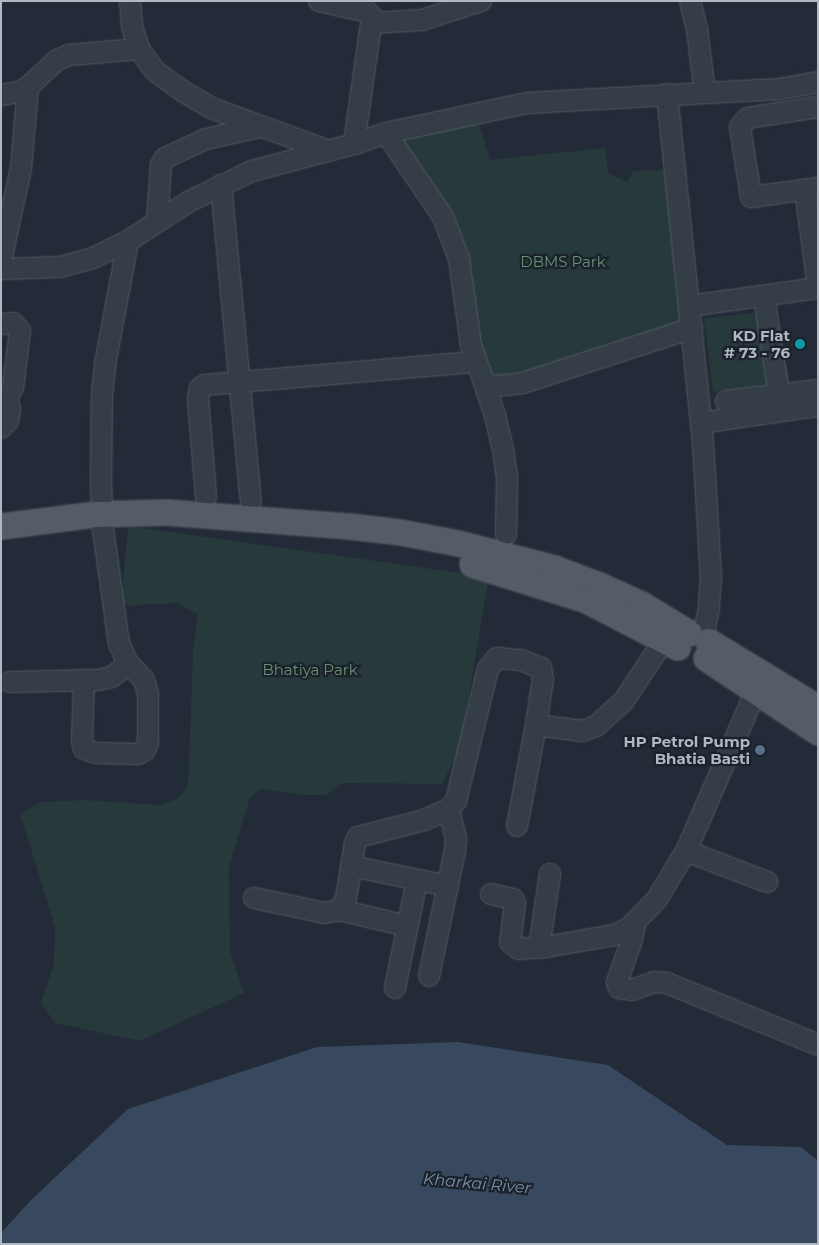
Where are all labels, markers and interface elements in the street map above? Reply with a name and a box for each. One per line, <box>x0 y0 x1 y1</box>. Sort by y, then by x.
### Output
park label: DBMS Park <box>520 253 606 271</box>
place label: KD Flat # 73 - 76 <box>724 326 790 361</box>
marker: KD Flat # 73 - 76 <box>794 338 806 350</box>
park label: Bhatiya Park <box>262 661 358 679</box>
place label: HP Petrol Pump Bhatia Basti <box>624 732 750 767</box>
marker: HP Petrol Pump Bhatia Basti <box>754 744 766 756</box>
water label: Kharkai River <box>422 1170 532 1198</box>

